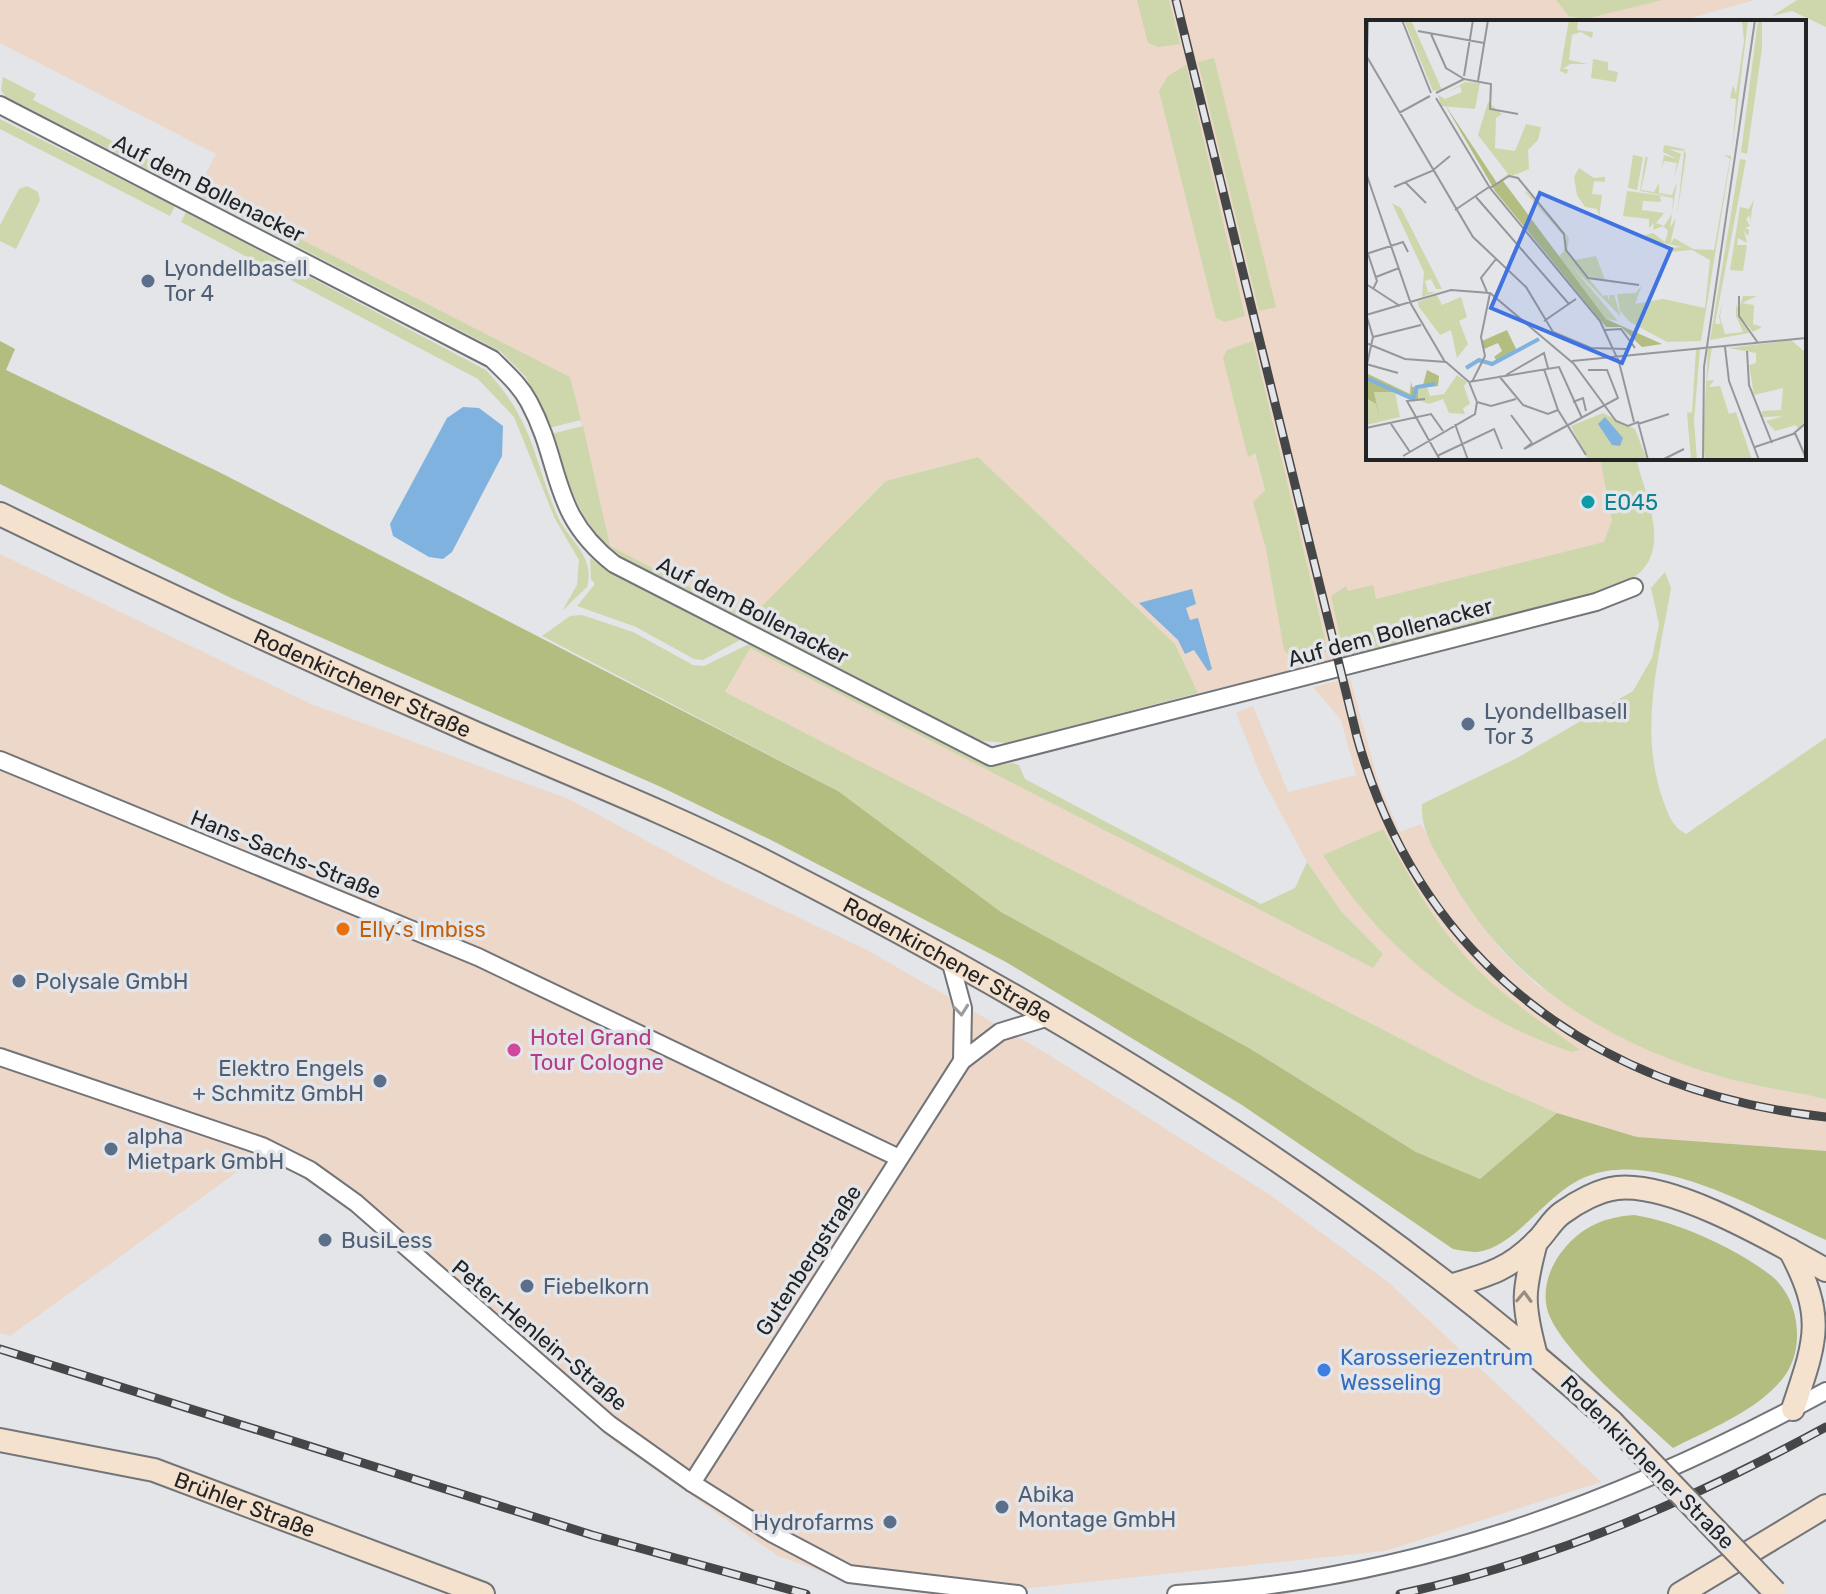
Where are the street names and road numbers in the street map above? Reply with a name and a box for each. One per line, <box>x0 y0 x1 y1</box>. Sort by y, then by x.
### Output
street label: Auf dem Bollenacker <box>109 129 309 249</box>
street label: Auf dem Bollenacker <box>653 551 853 671</box>
street label: Auf dem Bollenacker <box>1285 592 1496 673</box>
street label: Rodenkirchener Straße <box>250 623 475 744</box>
street label: Hans-Sachs-Straße <box>187 804 385 905</box>
street label: Rodenkirchener Straße <box>838 891 1057 1029</box>
street label: Gutenbergstraße <box>750 1180 867 1341</box>
street label: Peter-Henlein-Straße <box>446 1254 633 1417</box>
street label: Rodenkirchener Straße <box>1555 1370 1740 1555</box>
street label: Brühler Straße <box>170 1466 319 1544</box>

